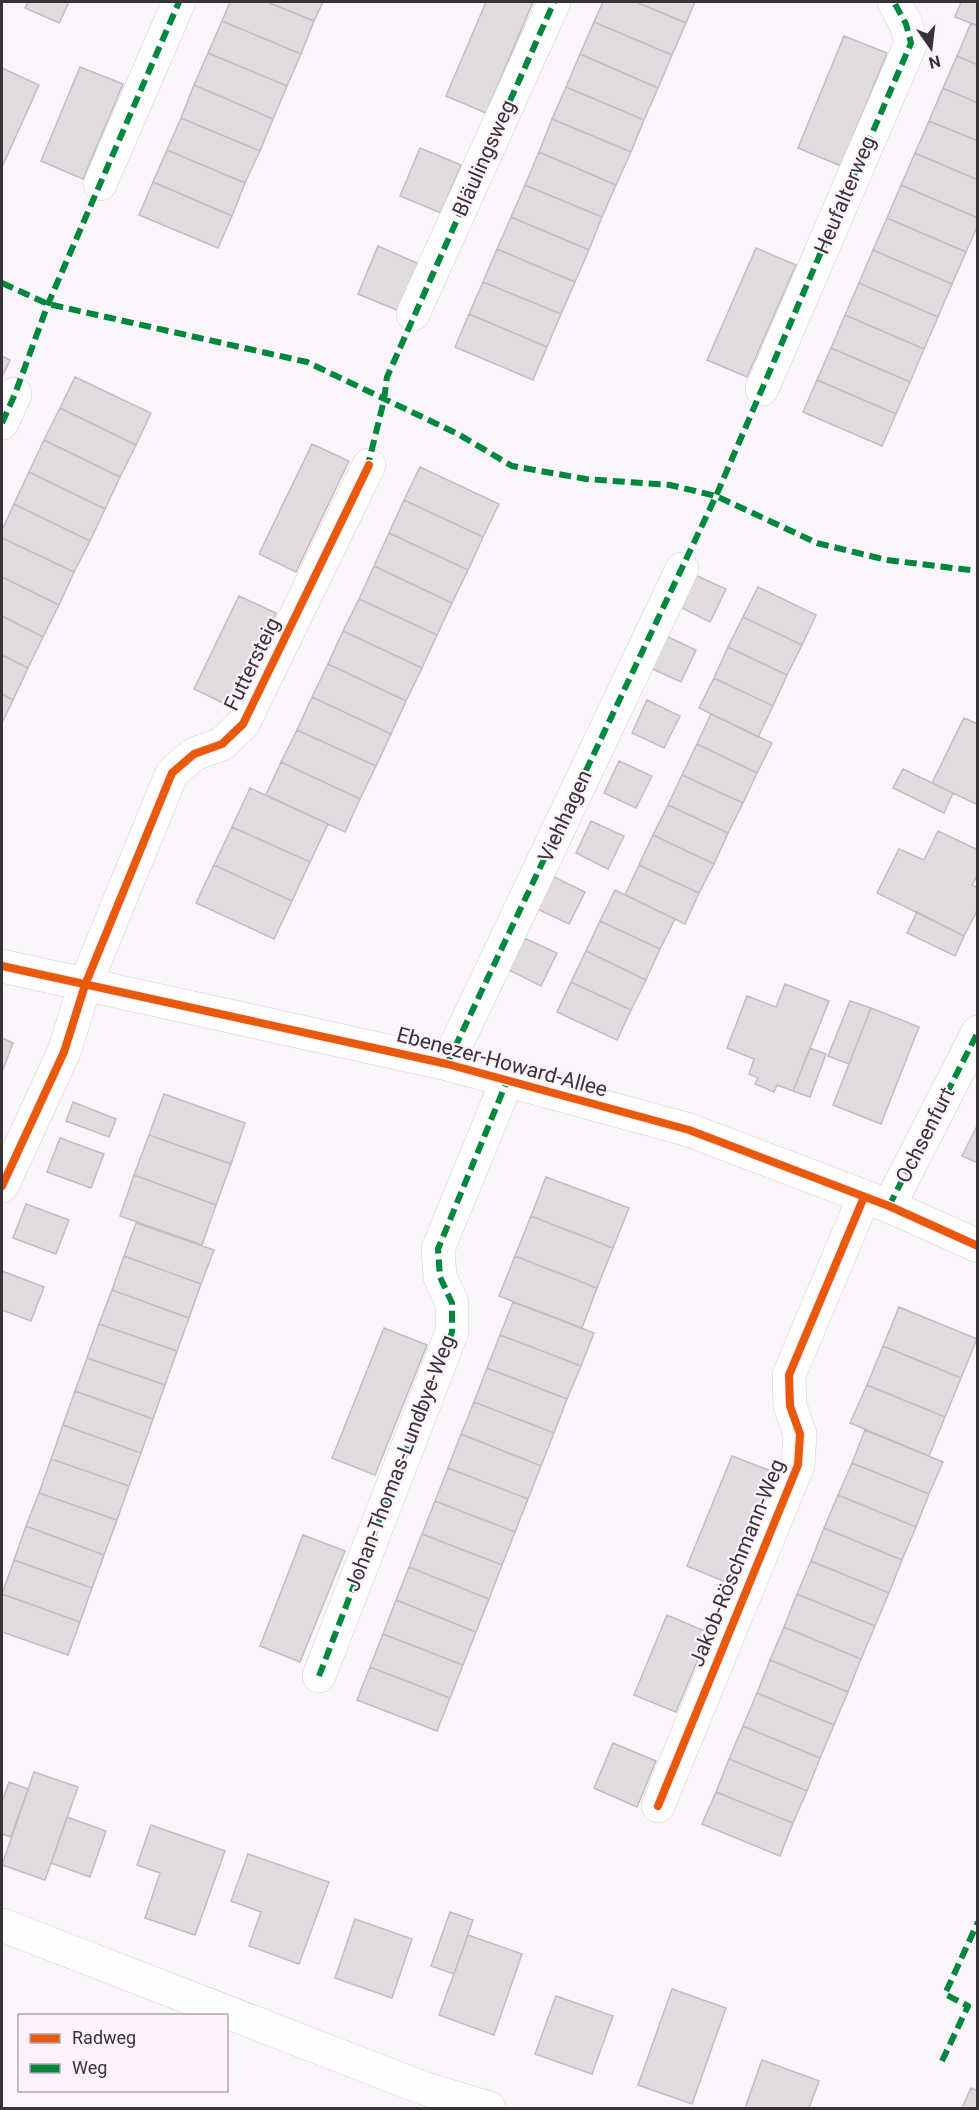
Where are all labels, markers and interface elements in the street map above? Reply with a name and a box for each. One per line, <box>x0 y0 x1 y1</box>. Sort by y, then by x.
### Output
north arrow <box>901 18 961 78</box>
text: N <box>927 51 942 73</box>
street label: Bläulingsweg <box>448 96 520 220</box>
street label: Heufalterweg <box>809 133 881 257</box>
street label: Futtersteig <box>219 613 285 715</box>
street label: Viehhagen <box>533 766 597 866</box>
street label: Ebenezer-Howard-Allee <box>394 1022 610 1102</box>
street label: Ochsenfurt <box>891 1083 959 1187</box>
street label: Johan-Thomas-Lundbye-Weg <box>340 1332 460 1594</box>
street label: Jakob-Röschmann-Weg <box>684 1456 790 1670</box>
legend <box>18 2014 228 2092</box>
text: Radweg <box>72 2027 136 2048</box>
text: Weg <box>72 2057 107 2078</box>

